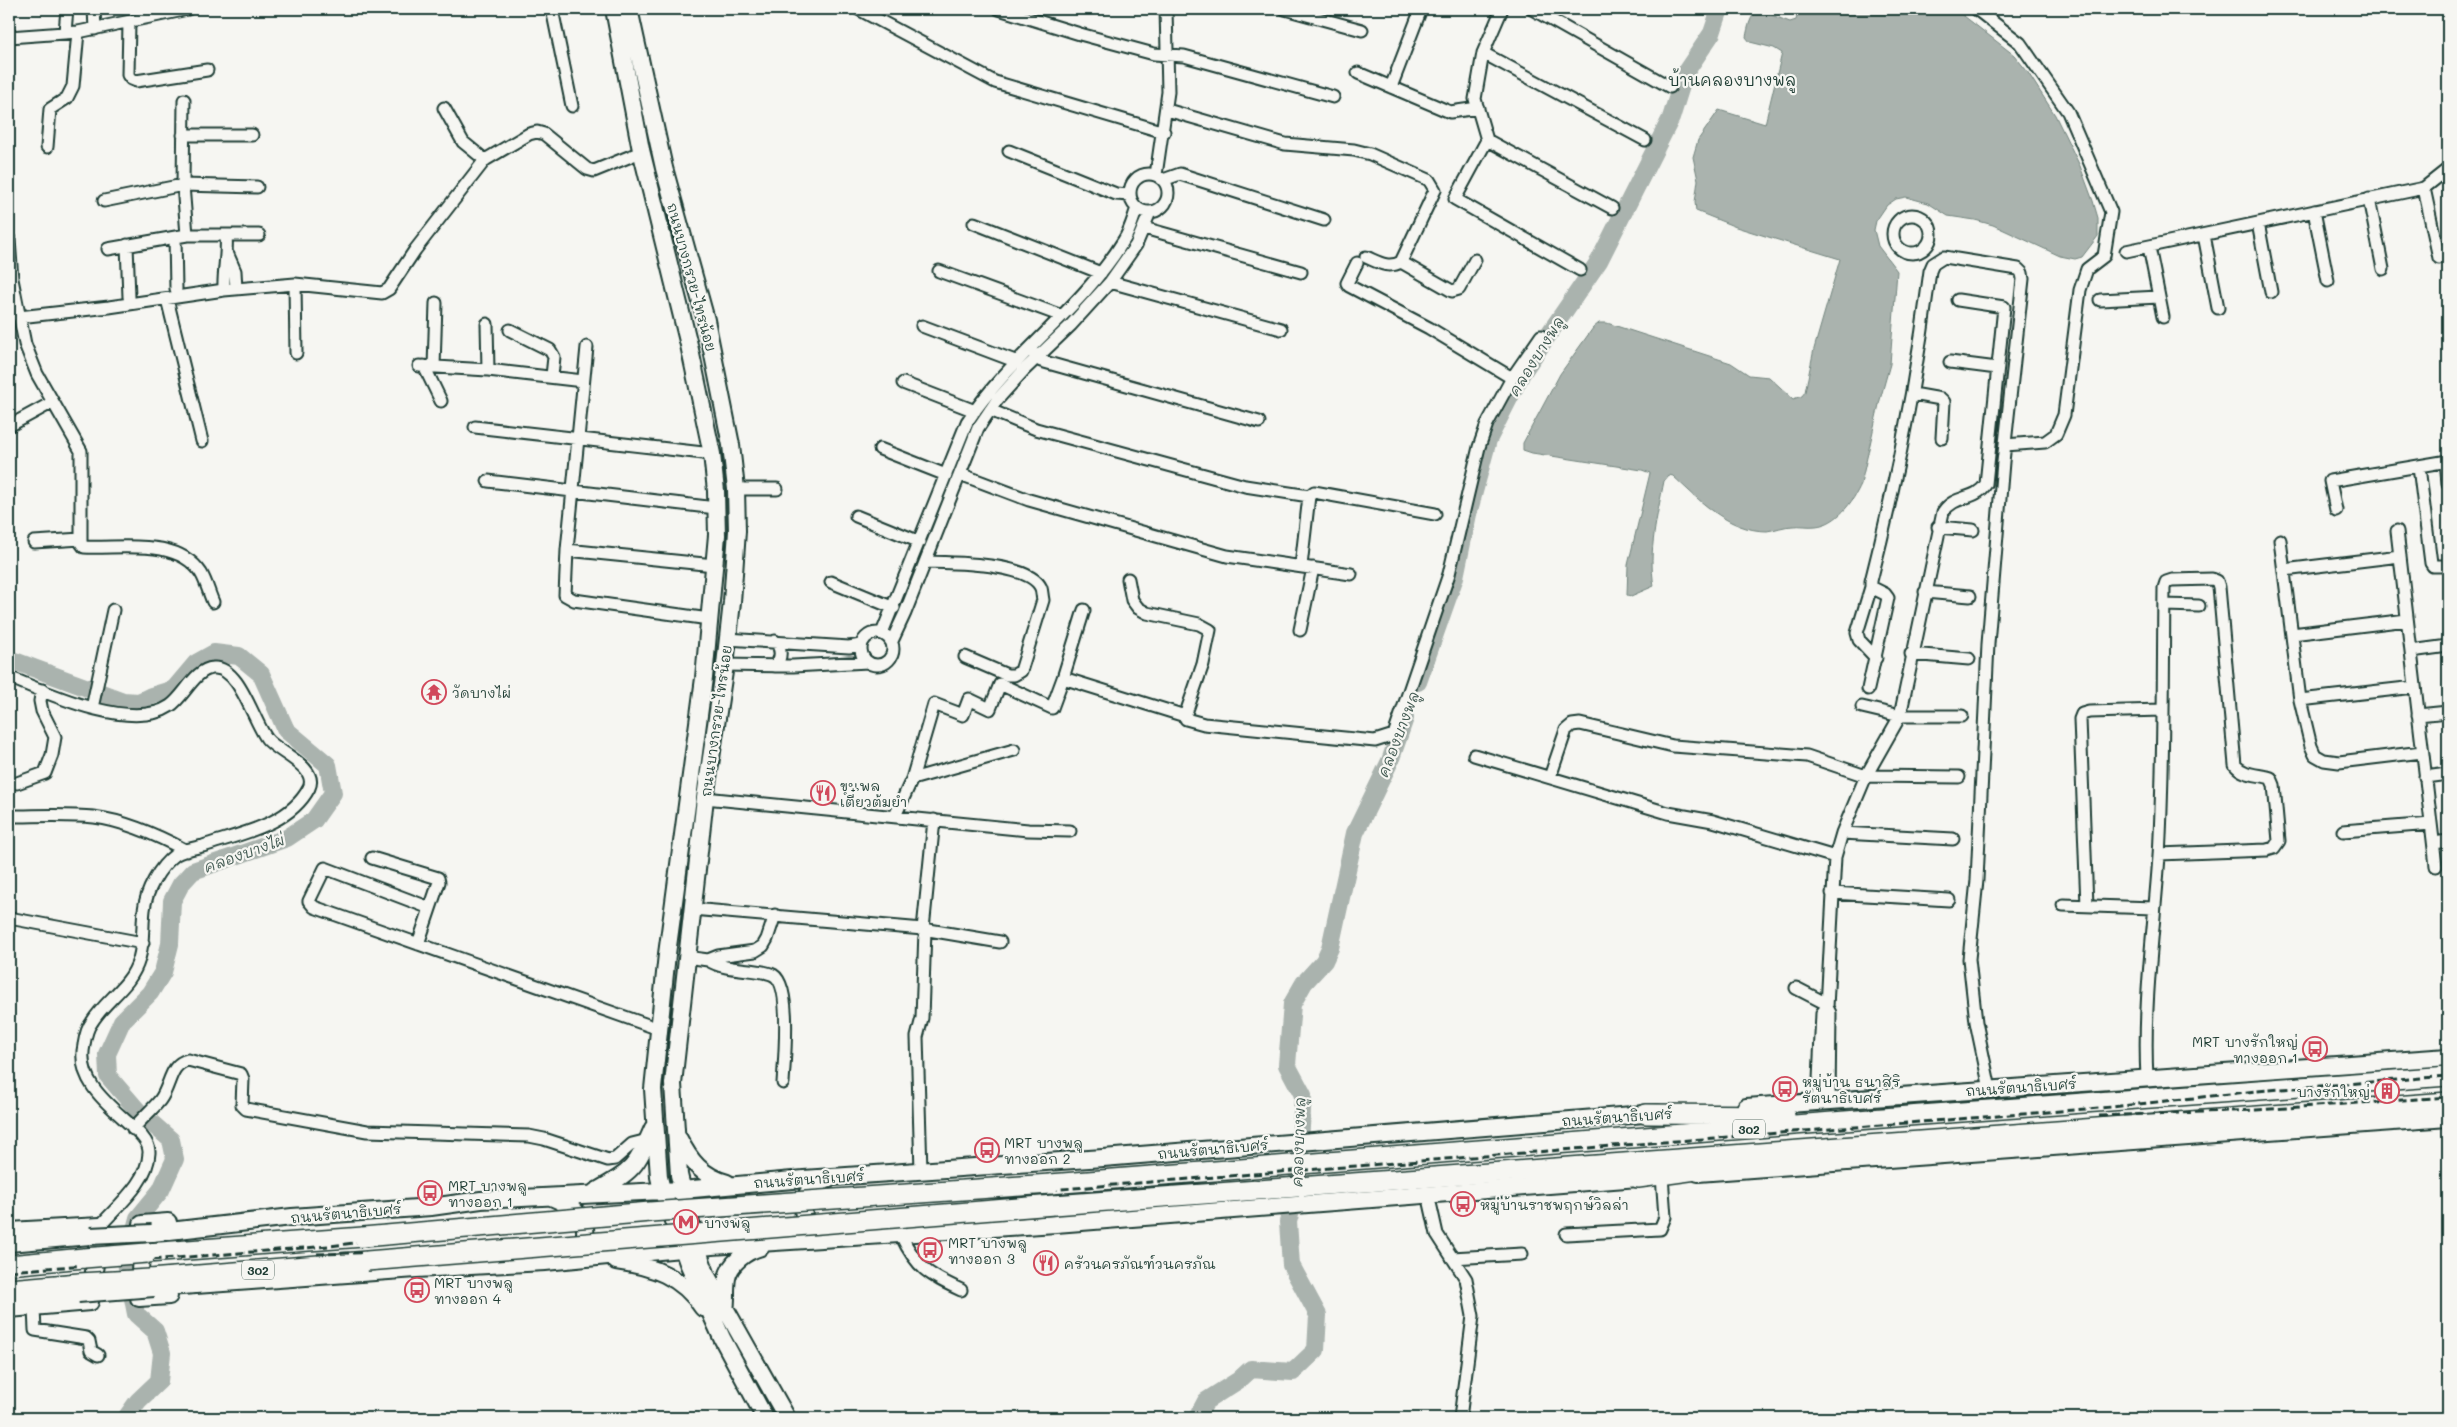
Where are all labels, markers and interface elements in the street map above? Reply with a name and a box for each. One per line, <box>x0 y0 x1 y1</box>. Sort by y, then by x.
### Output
district label: บ้านคลองบางพลู <box>1668 68 1796 93</box>
street label: ถนนบางกรวย-ไทรน้อย <box>663 201 721 353</box>
water label: คลองบางพลู <box>1504 312 1570 401</box>
street label: ถนนบางกรวย-ไทรน้อย <box>696 644 736 798</box>
temple icon: วัดบางไผ่ <box>421 679 447 705</box>
place label: วัดบางไผ่ <box>452 683 511 702</box>
water label: คลองบางพลู <box>1373 688 1425 780</box>
place label: ขุนพล เตี๋ยวต้มยำ <box>840 776 907 811</box>
restaurant icon: ขุนพล เตี๋ยวต้มยำ <box>810 780 836 806</box>
water label: คลองบางไผ่ <box>201 829 288 877</box>
place label: MRT บางรักใหญ่ ทางออก 1 <box>2192 1032 2298 1067</box>
bus stop icon: MRT บางรักใหญ่ ทางออก 1 <box>2302 1036 2328 1062</box>
place label: หมู่บ้าน ธนาสิริ รัตนาธิเบศร์ <box>1802 1072 1900 1107</box>
street label: ถนนรัตนาธิเบศร์ <box>1965 1074 2077 1100</box>
bus stop icon: หมู่บ้าน ธนาสิริ รัตนาธิเบศร์ <box>1772 1076 1798 1102</box>
building icon: บางรักใหญ่ <box>2374 1078 2400 1104</box>
place label: บางรักใหญ่ <box>2296 1082 2370 1101</box>
water label: คลองบางพลู <box>1286 1097 1312 1187</box>
street label: ถนนรัตนาธิเบศร์ <box>1561 1104 1673 1130</box>
road number: 302 <box>1733 1120 1765 1138</box>
place label: MRT บางพลู ทางออก 2 <box>1004 1133 1083 1168</box>
street label: ถนนรัตนาธิเบศร์ <box>1157 1135 1270 1163</box>
bus stop icon: MRT บางพลู ทางออก 2 <box>974 1137 1000 1163</box>
street label: ถนนรัตนาธิเบศร์ <box>753 1166 865 1192</box>
place label: MRT บางพลู ทางออก 1 <box>448 1176 527 1211</box>
bus stop icon: MRT บางพลู ทางออก 1 <box>417 1180 443 1206</box>
bus stop icon: หมู่บ้านราชพฤกษ์วิลล่า <box>1450 1191 1476 1217</box>
place label: หมู่บ้านราชพฤกษ์วิลล่า <box>1480 1195 1629 1215</box>
street label: ถนนรัตนาธิเบศร์ <box>290 1199 403 1227</box>
metro station icon: บางพลู <box>673 1209 699 1235</box>
place label: บางพลู <box>704 1213 751 1233</box>
place label: MRT บางพลู ทางออก 3 <box>948 1233 1027 1268</box>
bus stop icon: MRT บางพลู ทางออก 3 <box>917 1237 943 1263</box>
restaurant icon: ครัวนครภัณฑ์วนครภัณ <box>1033 1250 1059 1276</box>
place label: ครัวนครภัณฑ์วนครภัณ <box>1064 1254 1216 1273</box>
road number: 302 <box>242 1260 274 1280</box>
place label: MRT บางพลู ทางออก 4 <box>434 1273 513 1308</box>
bus stop icon: MRT บางพลู ทางออก 4 <box>404 1277 430 1303</box>

